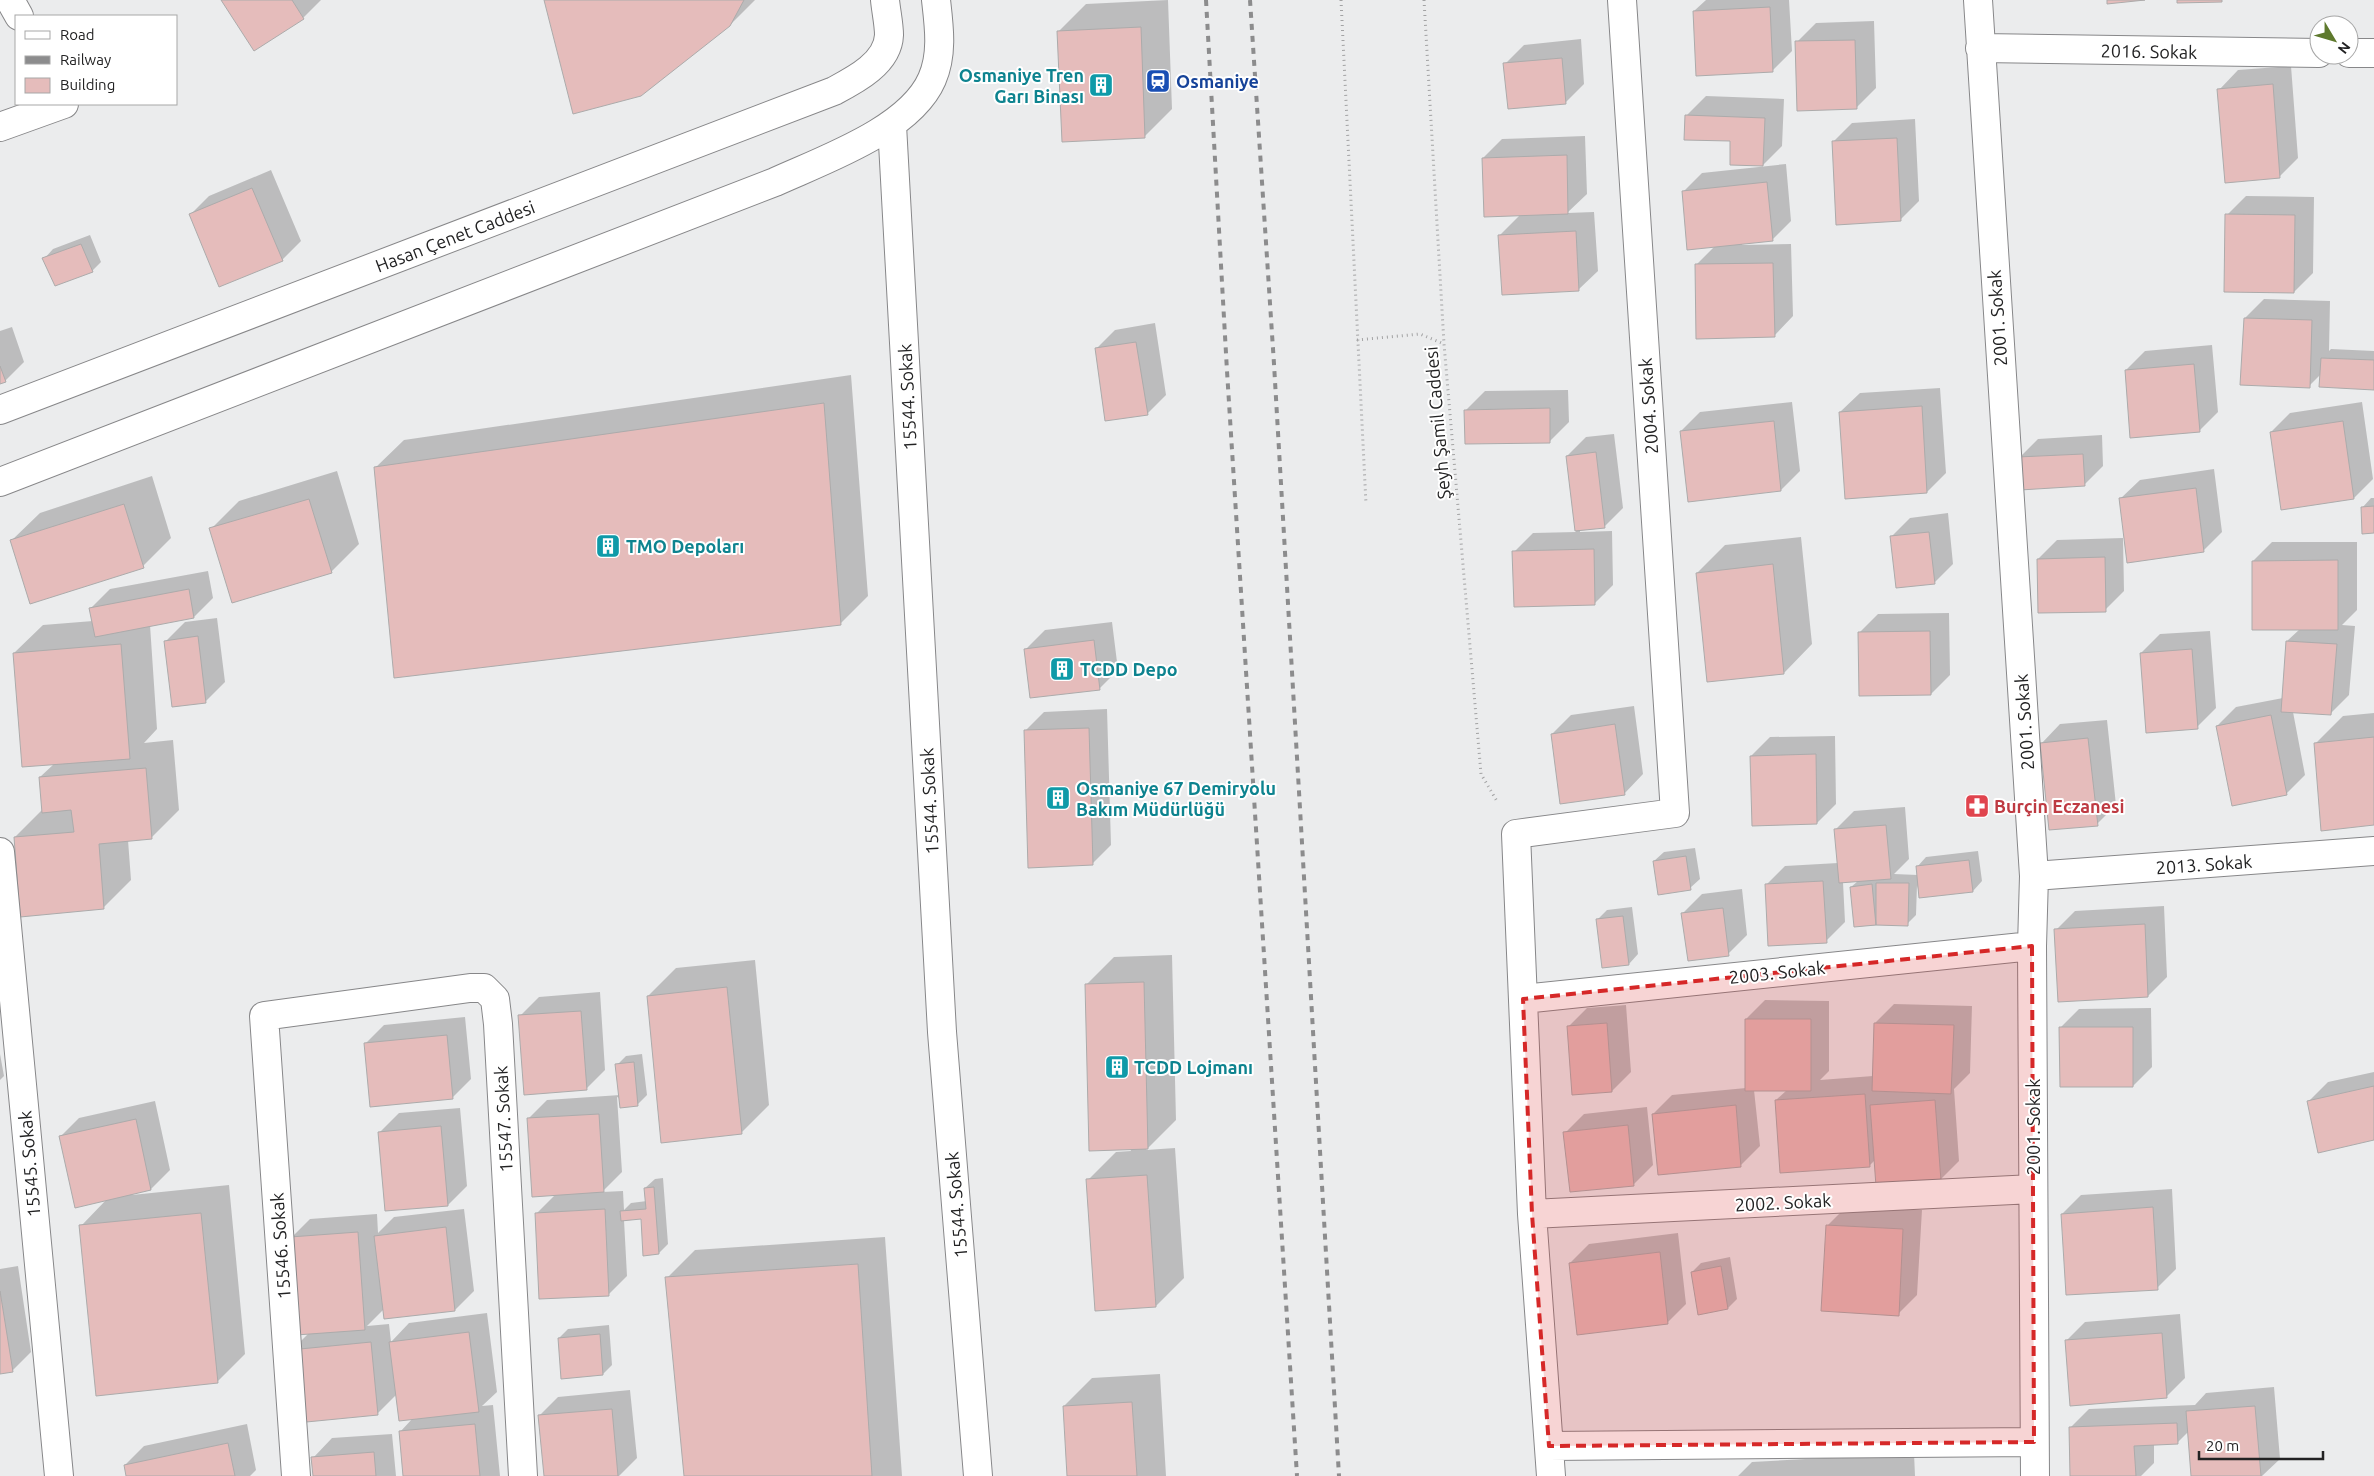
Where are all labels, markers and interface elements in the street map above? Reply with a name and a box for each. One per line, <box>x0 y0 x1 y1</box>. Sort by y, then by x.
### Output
legend <box>15 15 178 105</box>
north arrow <box>2309 15 2359 65</box>
text: Road <box>60 26 95 43</box>
text: N <box>2335 39 2354 57</box>
street label: 2016. Sokak <box>2101 40 2197 62</box>
text: Railway <box>60 51 111 68</box>
place label: Osmaniye Tren Garı Binası <box>959 65 1084 106</box>
station icon: Osmaniye <box>1145 68 1171 94</box>
place label: Osmaniye <box>1176 71 1259 91</box>
building icon: Osmaniye Tren Garı Binası <box>1088 72 1114 98</box>
text: Building <box>60 76 115 93</box>
street label: Hasan Çenet Caddesi <box>372 196 538 276</box>
street label: 2001. Sokak <box>1984 269 2010 367</box>
street label: 15544. Sokak <box>894 343 920 451</box>
street label: Şeyh Şamil Caddesi <box>1420 346 1454 500</box>
street label: 2004. Sokak <box>1635 357 1661 455</box>
building icon: TMO Depoları <box>595 533 621 559</box>
place label: TMO Depoları <box>626 536 744 556</box>
building icon: TCDD Depo <box>1049 656 1075 682</box>
place label: TCDD Depo <box>1080 659 1178 679</box>
street label: 2001. Sokak <box>2011 673 2037 771</box>
street label: 15544. Sokak <box>916 747 942 855</box>
place label: Osmaniye 67 Demiryolu Bakım Müdürlüğü <box>1076 778 1276 819</box>
building icon: Osmaniye 67 Demiryolu Bakım Müdürlüğü <box>1045 785 1071 811</box>
pharmacy icon: Burçin Eczanesi <box>1964 793 1990 819</box>
place label: Burçin Eczanesi <box>1994 796 2125 817</box>
street label: 2013. Sokak <box>2155 851 2253 877</box>
street label: 2003. Sokak <box>1728 957 1826 987</box>
building icon: TCDD Lojmanı <box>1104 1054 1130 1080</box>
place label: TCDD Lojmanı <box>1134 1057 1253 1077</box>
street label: 15547. Sokak <box>490 1065 516 1173</box>
street label: 2001. Sokak <box>2023 1079 2043 1175</box>
street label: 15545. Sokak <box>14 1110 44 1218</box>
street label: 15544. Sokak <box>941 1151 971 1259</box>
street label: 2002. Sokak <box>1734 1189 1832 1215</box>
street label: 15546. Sokak <box>266 1192 294 1300</box>
scale bar <box>2199 1428 2323 1460</box>
text: 20 m <box>2206 1437 2239 1454</box>

